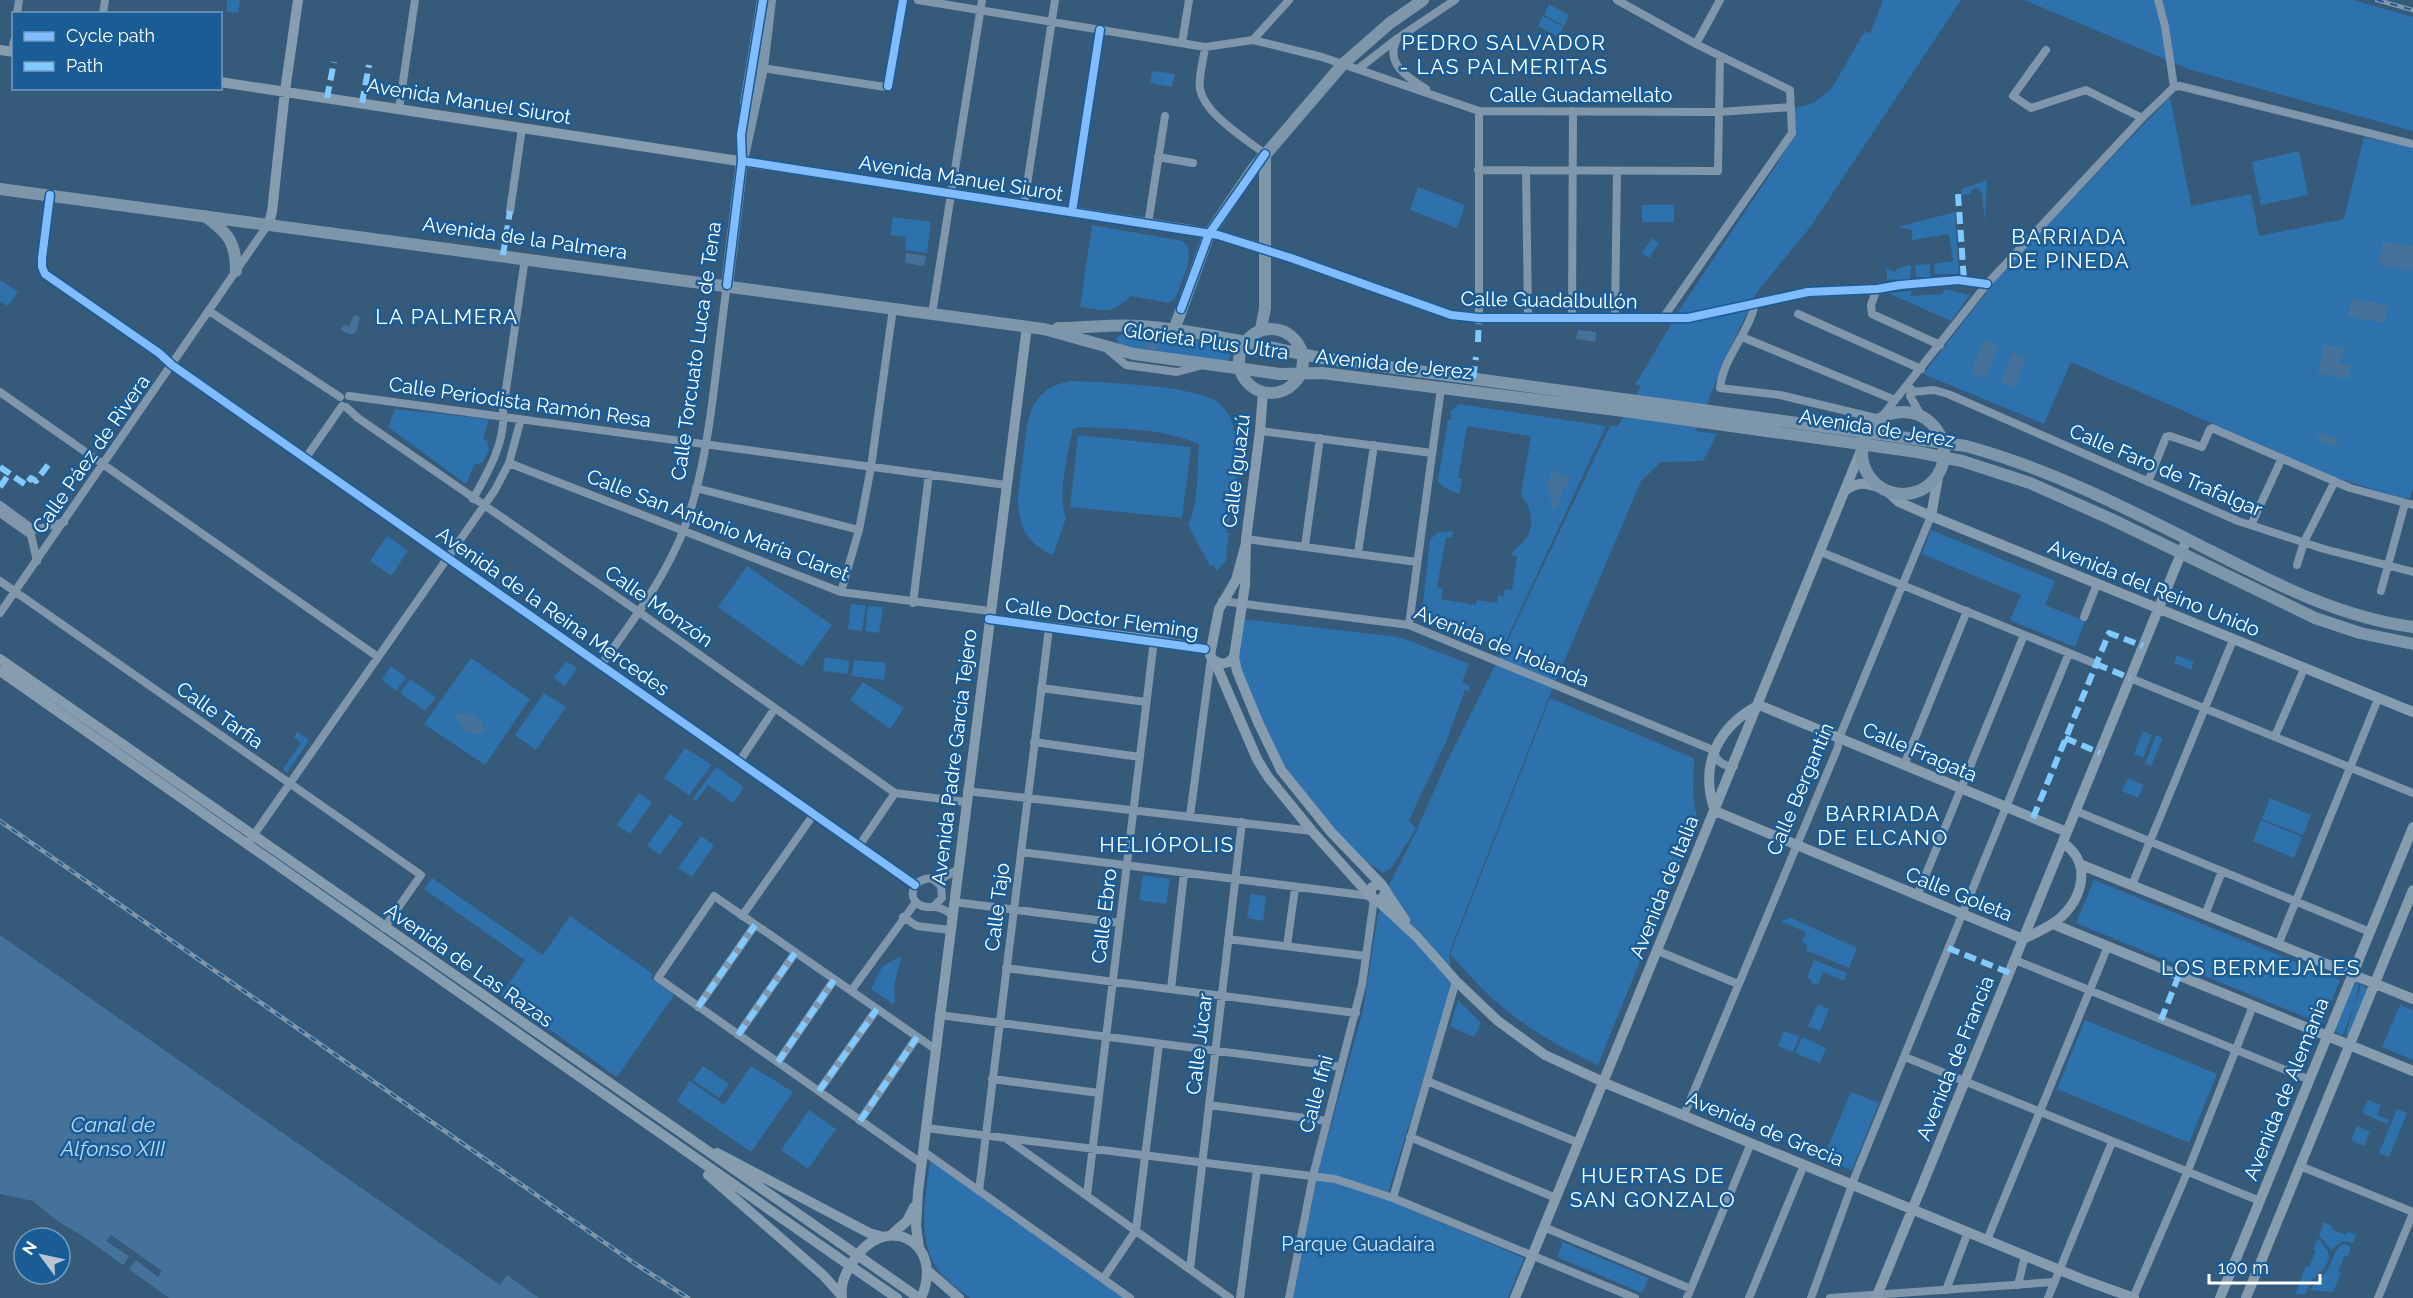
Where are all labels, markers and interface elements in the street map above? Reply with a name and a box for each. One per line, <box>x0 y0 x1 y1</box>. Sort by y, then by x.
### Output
legend <box>12 12 222 90</box>
text: Cycle path <box>66 25 155 46</box>
district label: PEDRO SALVADOR - LAS PALMERITAS <box>1399 30 1609 79</box>
text: Path <box>66 55 103 76</box>
street label: Avenida Manuel Siurot <box>365 73 573 129</box>
street label: Calle Guadamellato <box>1489 83 1673 107</box>
street label: Avenida Manuel Siurot <box>857 150 1065 206</box>
street label: Avenida de la Palmera <box>421 212 629 264</box>
street label: Calle Torcuato Luca de Tena <box>666 220 726 482</box>
district label: BARRIADA DE PINEDA <box>2008 224 2130 273</box>
street label: Calle Guadalbullón <box>1460 286 1638 314</box>
district label: LA PALMERA <box>375 304 519 329</box>
street label: Glorieta Plus Ultra <box>1122 318 1290 364</box>
street label: Avenida de Jerez <box>1314 344 1474 384</box>
street label: Calle Páez de Rivera <box>27 370 155 538</box>
street label: Calle Periodista Ramón Resa <box>387 372 653 432</box>
street label: Avenida de Jerez <box>1797 404 1957 452</box>
street label: Calle Iguazú <box>1217 413 1255 529</box>
street label: Calle Faro de Trafalgar <box>2066 418 2266 522</box>
street label: Calle San Antonio María Claret <box>584 464 853 586</box>
street label: Avenida de la Reina Mercedes <box>432 521 674 701</box>
street label: Avenida del Reino Unido <box>2045 534 2263 642</box>
street label: Calle Monzón <box>600 560 718 652</box>
street label: Calle Doctor Fleming <box>1004 593 1200 643</box>
street label: Avenida de Holanda <box>1411 600 1593 692</box>
street label: Avenida Padre García Tejero <box>926 628 982 886</box>
street label: Calle Tarfia <box>172 676 268 754</box>
street label: Calle Fragata <box>1859 717 1981 787</box>
street label: Calle Bergantín <box>1761 719 1839 859</box>
district label: BARRIADA DE ELCANO <box>1817 801 1949 850</box>
street label: Avenida de Italia <box>1624 812 1704 962</box>
district label: HELIÓPOLIS <box>1099 832 1235 857</box>
street label: Calle Tajo <box>980 861 1014 953</box>
street label: Calle Goleta <box>1902 862 2016 926</box>
street label: Calle Ebro <box>1086 867 1122 965</box>
street label: Avenida de Las Razas <box>380 898 558 1032</box>
district label: LOS BERMEJALES <box>2161 955 2361 980</box>
street label: Avenida de Francia <box>1911 972 1999 1144</box>
street label: Calle Júcar <box>1181 992 1217 1096</box>
street label: Avenida de Alemania <box>2238 994 2334 1184</box>
street label: Calle Ifni <box>1294 1052 1338 1136</box>
street label: Avenida de Grecia <box>1683 1086 1847 1172</box>
water label: Canal de Alfonso XIII <box>60 1112 166 1161</box>
district label: HUERTAS DE SAN GONZALO <box>1570 1163 1736 1212</box>
north arrow <box>12 1226 72 1286</box>
park label: Parque Guadaíra <box>1281 1232 1435 1256</box>
text: N <box>19 1238 41 1258</box>
scale bar <box>2209 1247 2320 1285</box>
text: 100 m <box>2218 1257 2269 1278</box>

